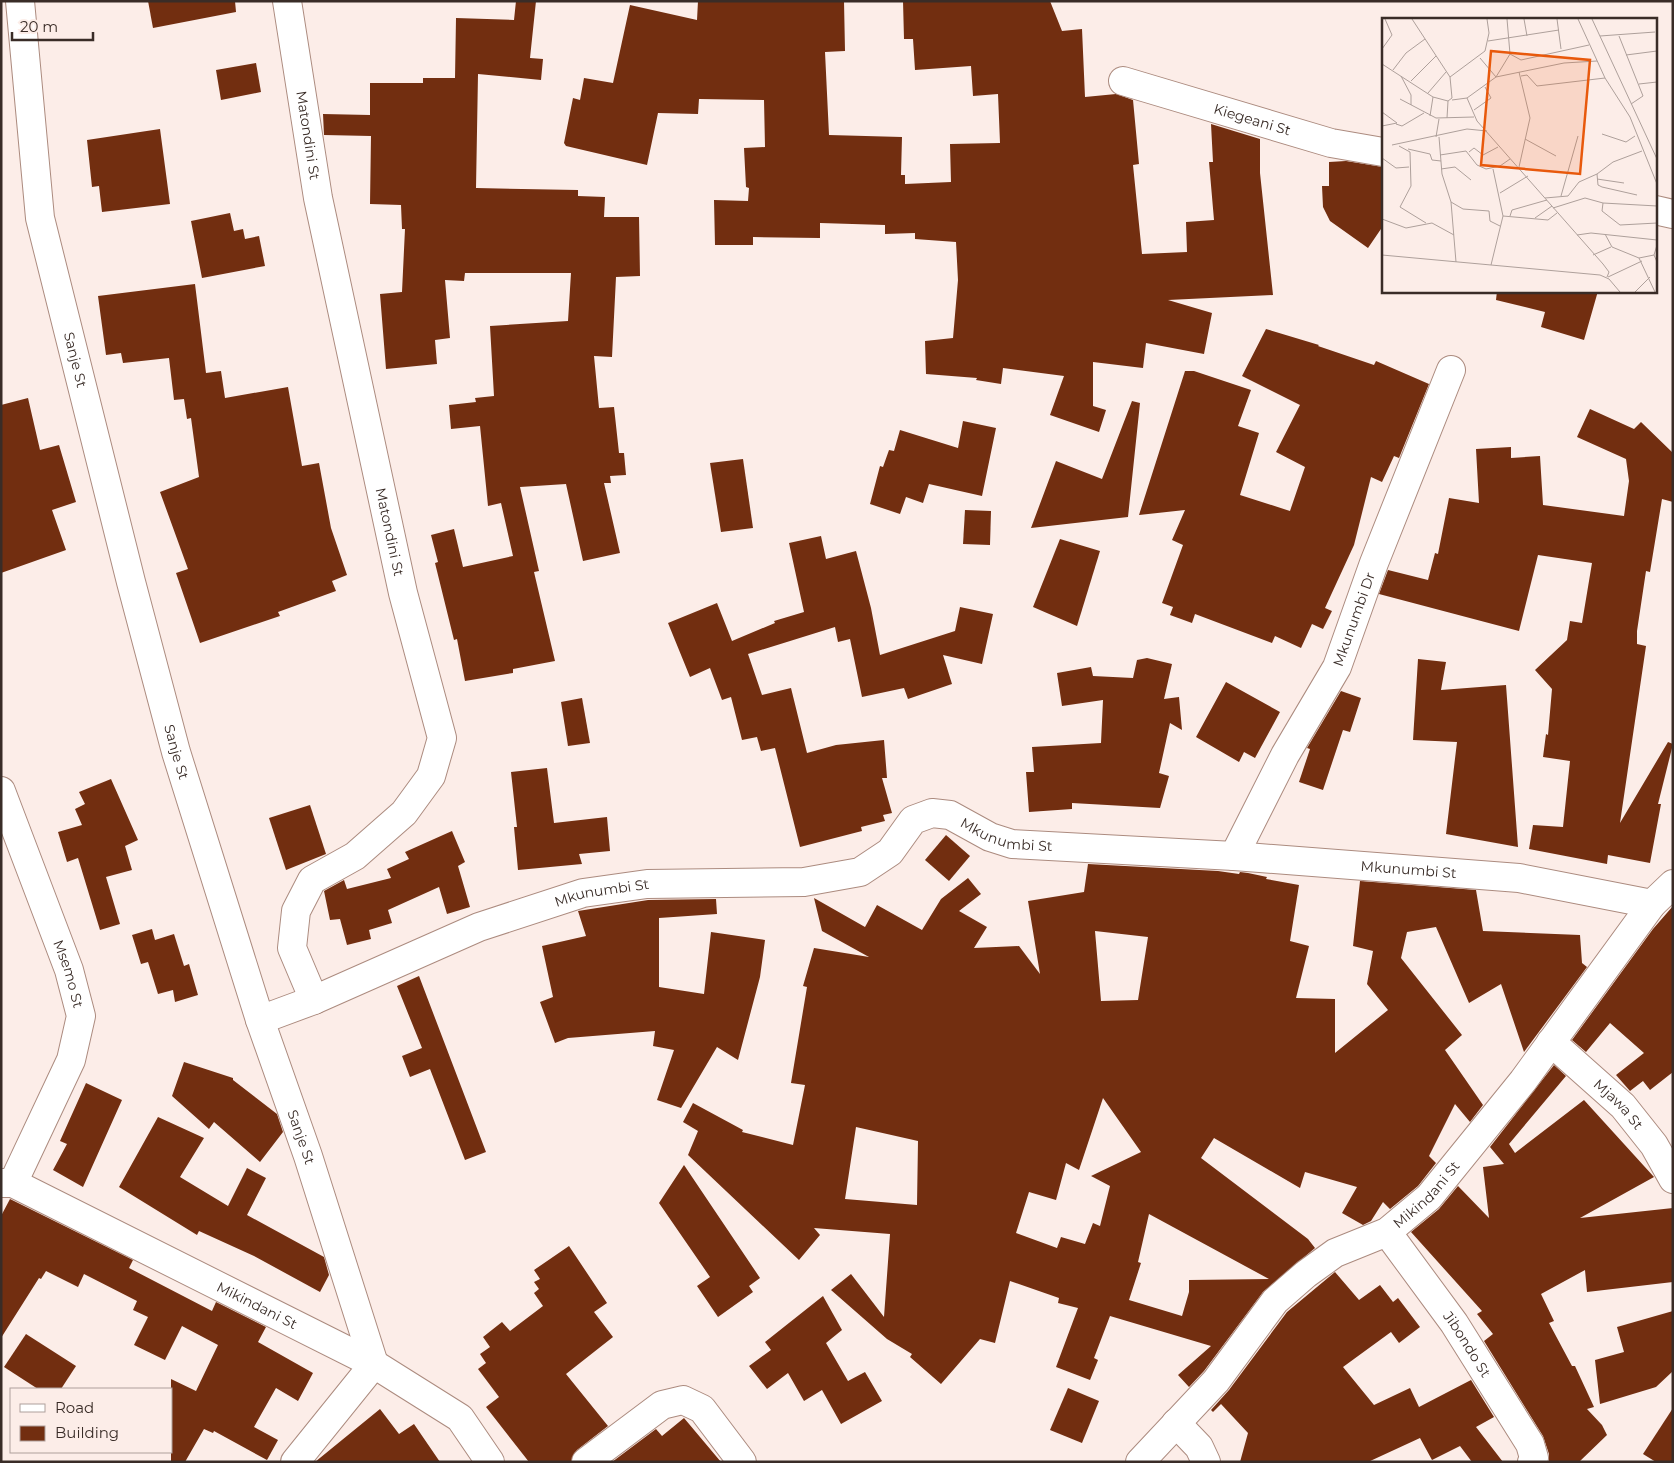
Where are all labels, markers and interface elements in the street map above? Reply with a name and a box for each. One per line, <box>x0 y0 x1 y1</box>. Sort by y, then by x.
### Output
scale bar <box>12 10 94 42</box>
text: 20 m <box>20 17 58 36</box>
inset map <box>1382 18 1656 292</box>
street label: Matondini St <box>292 90 324 181</box>
street label: Kiegeani St <box>1212 100 1293 140</box>
street label: Sanje St <box>60 330 91 390</box>
street label: Matondini St <box>372 486 408 578</box>
street label: Mkunumbi Dr <box>1329 569 1379 669</box>
street label: Sanje St <box>160 722 193 782</box>
street label: Mkunumbi St <box>957 813 1053 855</box>
street label: Mkunumbi St <box>1360 857 1458 882</box>
street label: Mkunumbi St <box>552 875 651 911</box>
street label: Msemo St <box>49 937 88 1010</box>
street label: Mjawa St <box>1590 1075 1647 1133</box>
street label: Sanje St <box>283 1107 319 1167</box>
street label: Mikindani St <box>1389 1157 1464 1232</box>
street label: Mikindani St <box>214 1278 301 1333</box>
street label: Jibondo St <box>1439 1307 1495 1381</box>
legend <box>10 1388 172 1453</box>
text: Road <box>55 1398 94 1417</box>
text: Building <box>55 1423 119 1442</box>

